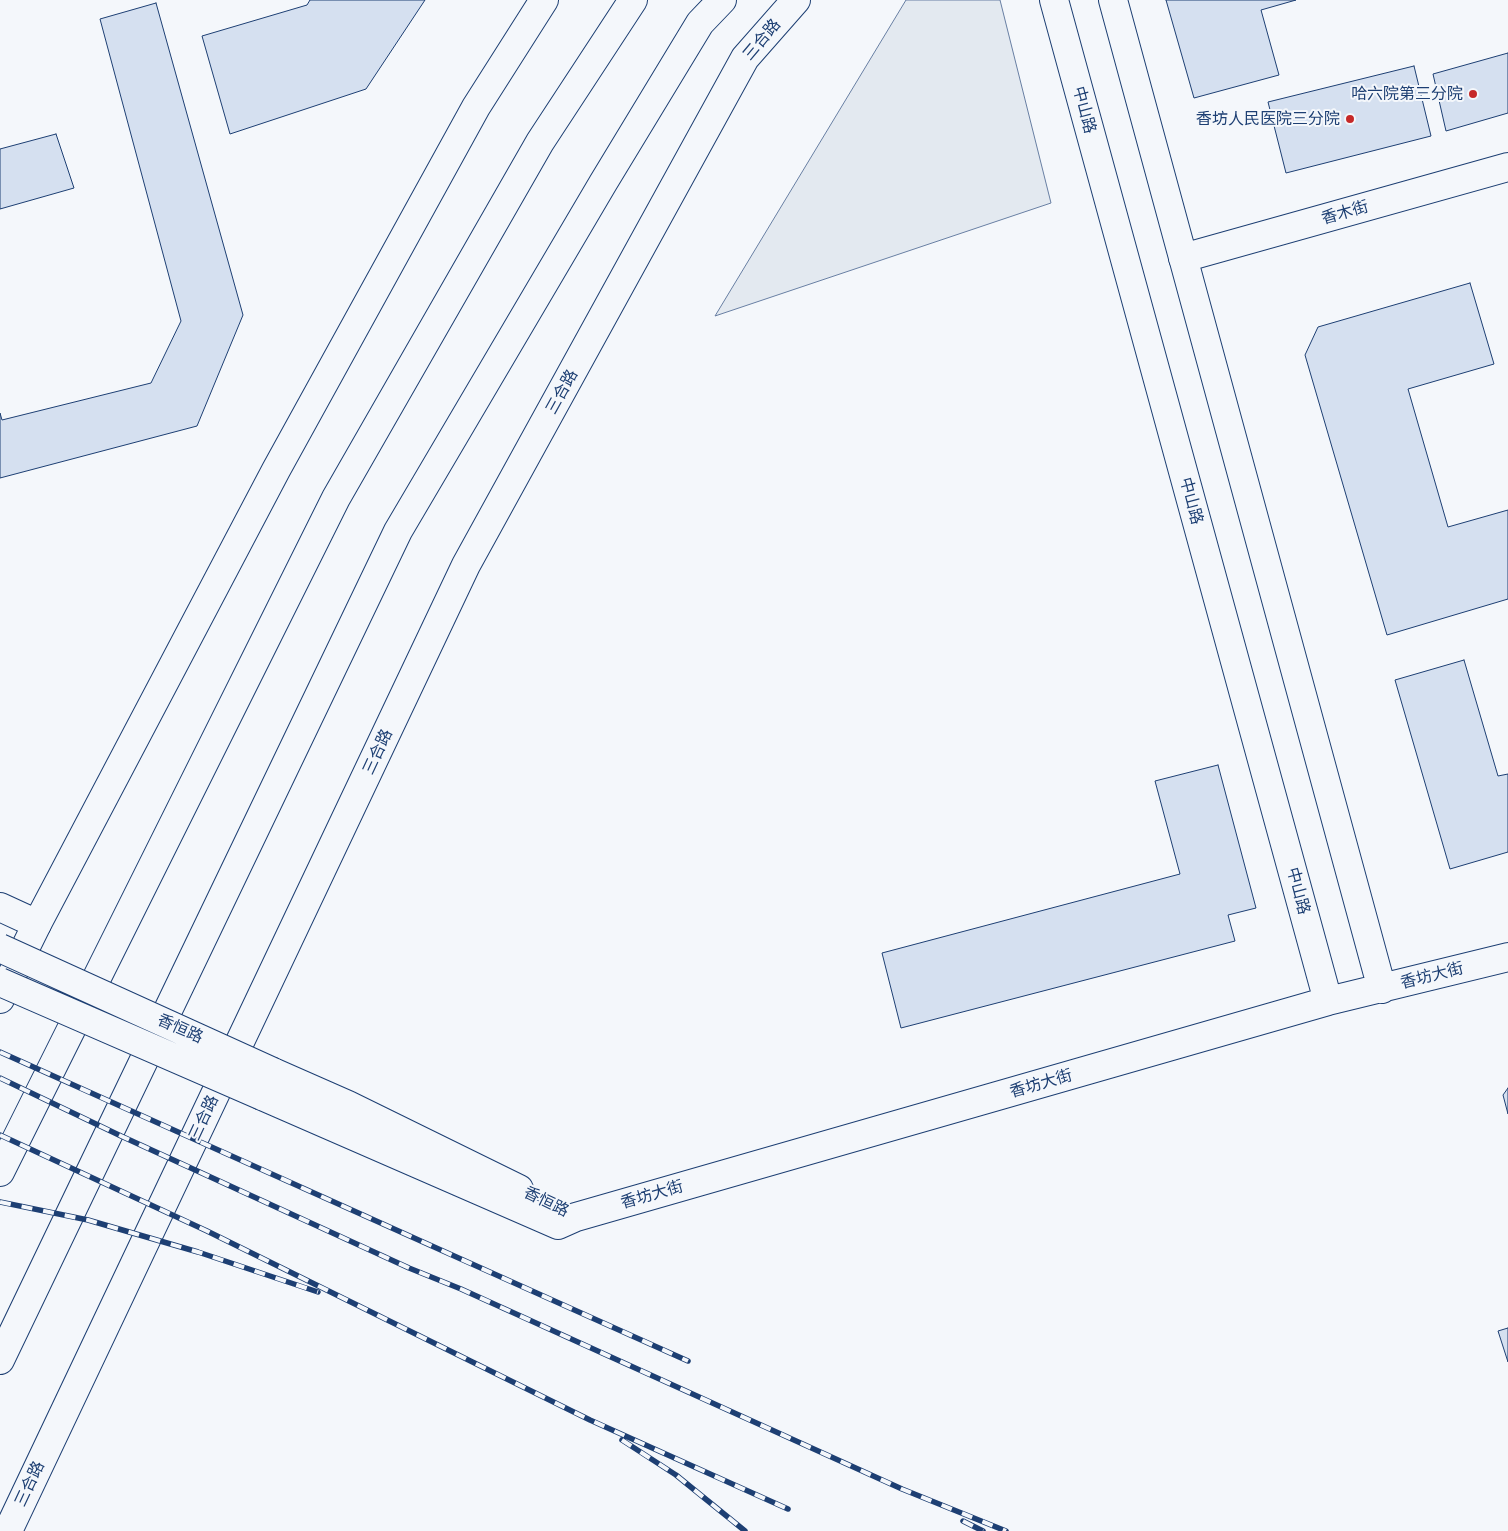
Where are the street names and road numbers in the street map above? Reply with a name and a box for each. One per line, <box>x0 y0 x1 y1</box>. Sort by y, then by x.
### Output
street label: 三合路 <box>739 15 785 65</box>
street label: 中山路 <box>1069 84 1099 136</box>
street label: 香木街 <box>1319 197 1371 229</box>
street label: 三合路 <box>542 366 582 418</box>
street label: 中山路 <box>1176 475 1206 527</box>
street label: 三合路 <box>359 726 397 778</box>
street label: 中山路 <box>1283 865 1313 917</box>
street label: 香坊大街 <box>1399 959 1465 993</box>
street label: 香恒路 <box>154 1010 206 1048</box>
street label: 香坊大街 <box>1008 1066 1074 1102</box>
street label: 三合路 <box>185 1092 223 1144</box>
street label: 香坊大街 <box>619 1177 685 1213</box>
street label: 香恒路 <box>520 1183 572 1221</box>
street label: 三合路 <box>11 1458 49 1510</box>

